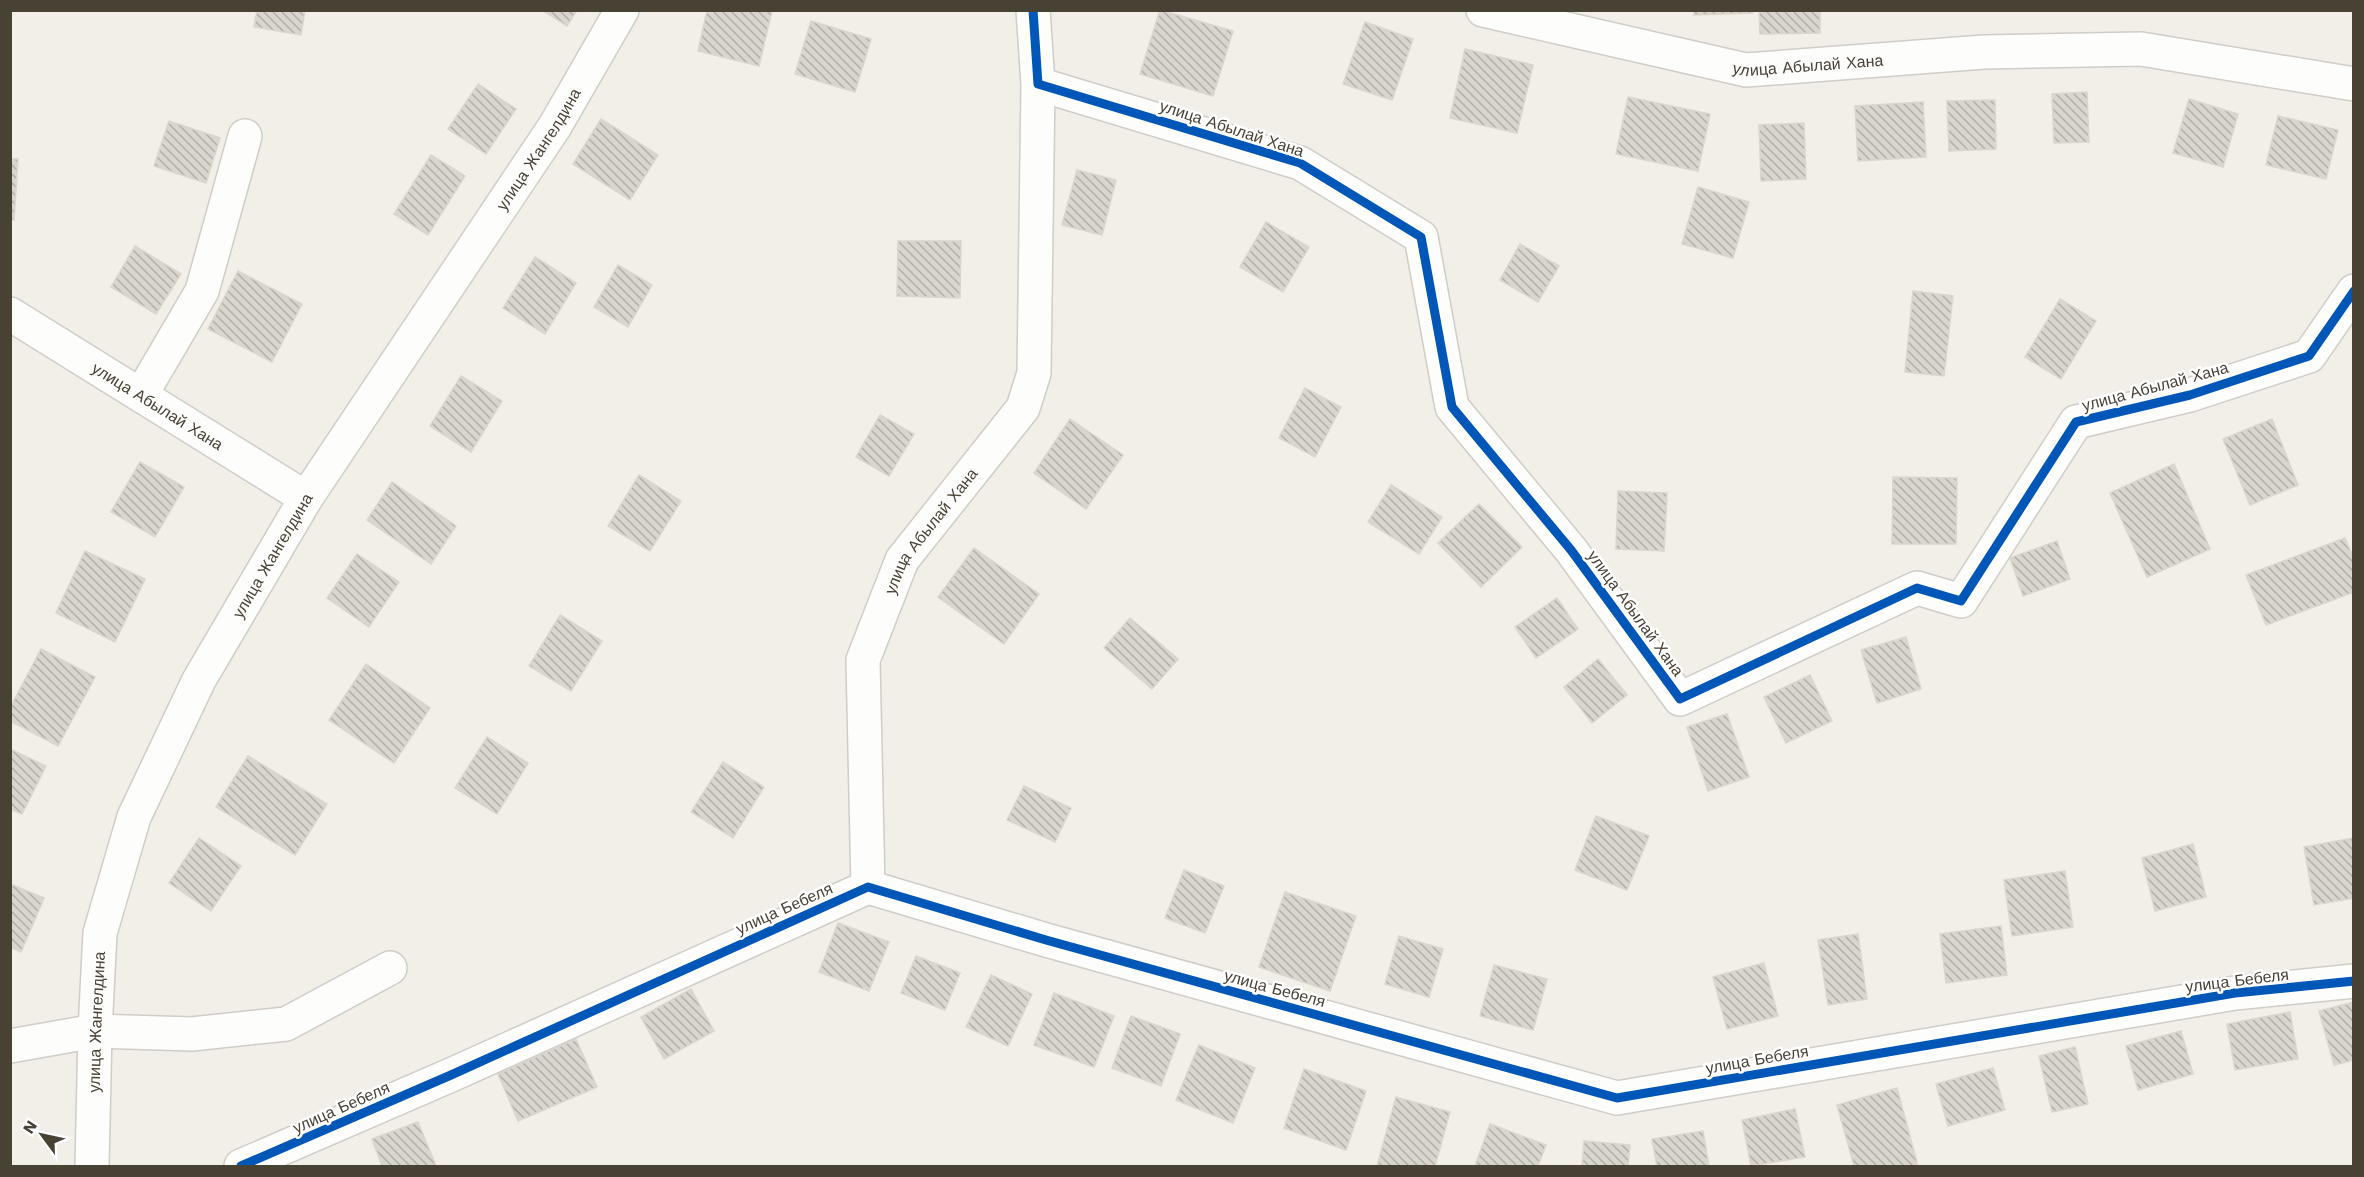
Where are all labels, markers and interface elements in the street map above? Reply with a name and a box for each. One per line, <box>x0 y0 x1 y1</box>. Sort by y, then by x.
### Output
street label: улица Абылай Хана <box>1731 51 1884 81</box>
street label: улица Жангелдина <box>492 85 585 214</box>
street label: улица Абылай Хана <box>1157 96 1307 161</box>
street label: улица Абылай Хана <box>88 358 227 454</box>
street label: улица Абылай Хана <box>2080 358 2230 415</box>
street label: улица Абылай Хана <box>881 464 982 597</box>
street label: улица Жангелдина <box>229 490 317 622</box>
street label: улица Абылай Хана <box>1584 547 1688 680</box>
street label: улица Бебеля <box>733 879 836 938</box>
street label: улица Жангелдина <box>85 951 109 1093</box>
street label: улица Бебеля <box>2184 965 2290 996</box>
street label: улица Бебеля <box>1222 966 1328 1011</box>
street label: улица Бебеля <box>1704 1041 1810 1078</box>
street label: улица Бебеля <box>290 1078 393 1137</box>
north arrow <box>12 1105 72 1165</box>
text: N <box>19 1117 41 1137</box>

